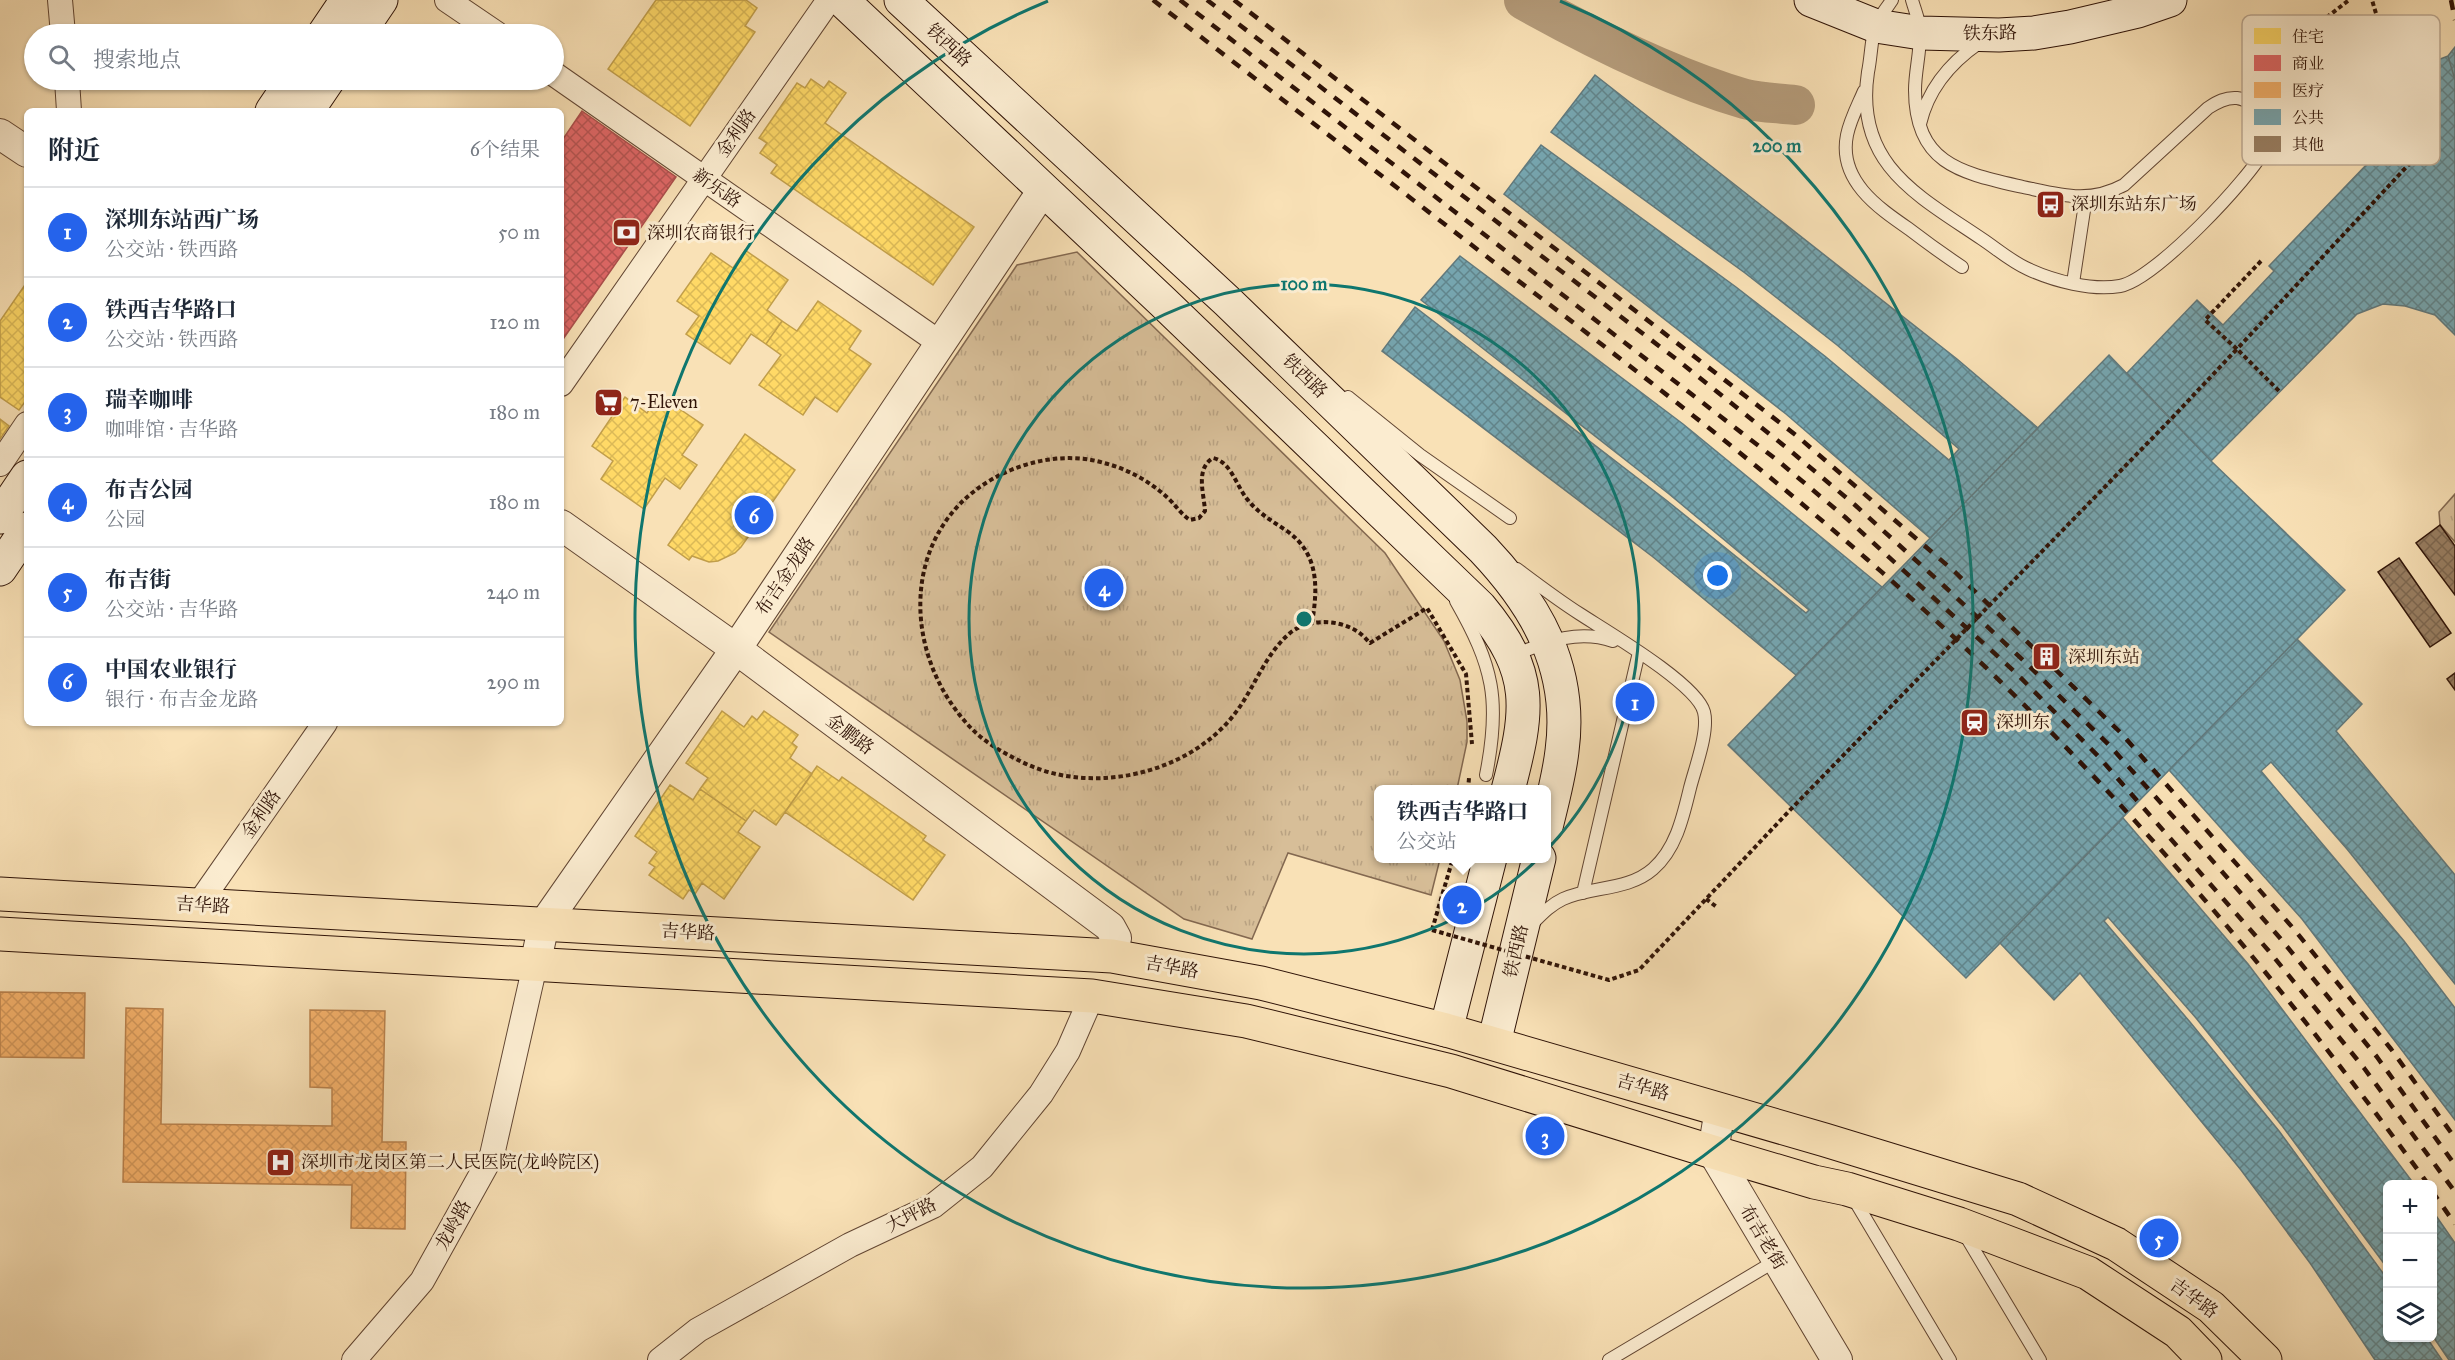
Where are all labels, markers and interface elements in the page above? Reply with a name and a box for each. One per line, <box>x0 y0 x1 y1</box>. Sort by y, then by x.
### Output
legend <box>2242 15 2440 165</box>
street label: 铁西路 <box>922 19 976 71</box>
street label: 铁东路 <box>1963 22 2017 44</box>
search box <box>24 24 564 90</box>
text: 住宅 <box>2292 27 2324 46</box>
icon: search <box>45 41 78 74</box>
text: 搜索地点 <box>93 46 181 73</box>
text: 商业 <box>2292 54 2324 73</box>
text: 医疗 <box>2292 81 2324 100</box>
street label: 金利路 <box>712 105 760 161</box>
text: 公共 <box>2292 108 2324 127</box>
text: 附近 <box>48 134 100 166</box>
text: 200 m <box>1753 135 1802 157</box>
text: 其他 <box>2292 135 2324 154</box>
text: 6个结果 <box>470 137 540 161</box>
street label: 新乐路 <box>689 164 745 212</box>
bus stop icon: 深圳东站东广场 <box>2034 188 2066 220</box>
place label: 深圳东站东广场 <box>2071 193 2197 215</box>
text: 深圳东站西广场 <box>105 206 259 233</box>
bank icon: 深圳农商银行 <box>610 217 642 249</box>
text: 1 <box>64 220 71 244</box>
text: 50 m <box>498 220 540 244</box>
place label: 深圳农商银行 <box>647 222 755 244</box>
text: 公交站 · 铁西路 <box>105 237 238 261</box>
text: 100 m <box>1281 273 1328 295</box>
text: 铁西吉华路口 <box>105 296 237 323</box>
text: 2 <box>63 310 72 334</box>
text: 120 m <box>489 310 540 334</box>
text: 公交站 · 铁西路 <box>105 327 238 351</box>
street label: 铁西路 <box>1278 349 1332 403</box>
text: 瑞幸咖啡 <box>105 386 193 413</box>
supermarket icon: 7-Eleven <box>593 386 625 418</box>
place label: 7-Eleven <box>630 391 698 413</box>
text: 3 <box>64 400 72 424</box>
text: 180 m <box>489 400 540 424</box>
text: 咖啡馆 · 吉华路 <box>105 417 238 441</box>
text: 布吉公园 <box>105 476 193 503</box>
text: 4 <box>62 490 73 514</box>
text: 180 m <box>489 490 540 514</box>
pin: 6 <box>734 492 774 538</box>
text: 公园 <box>105 507 145 531</box>
street label: 布吉金龙路 <box>751 533 819 619</box>
your location <box>1703 561 1732 590</box>
text: 布吉街 <box>105 566 171 593</box>
pin: 4 <box>1084 566 1124 610</box>
text: 5 <box>63 580 72 604</box>
text: 240 m <box>486 580 540 604</box>
text: 公交站 · 吉华路 <box>105 597 238 621</box>
centre of rings <box>1294 609 1314 629</box>
building icon: 深圳东站 <box>2031 641 2063 673</box>
place label: 深圳东站 <box>2068 646 2140 668</box>
text: 中国农业银行 <box>105 656 237 683</box>
text: 6 <box>62 670 73 694</box>
text: 290 m <box>487 670 540 694</box>
pin: 1 <box>1616 680 1654 724</box>
text: 银行 · 布吉金龙路 <box>105 687 258 711</box>
station icon: 深圳东 <box>1959 706 1991 738</box>
street label: 金鹏路 <box>822 709 878 759</box>
place label: 深圳东 <box>1996 711 2050 733</box>
popup <box>1374 785 1551 863</box>
street label: 金利路 <box>237 786 285 842</box>
text: 铁西吉华路口 <box>1396 798 1529 825</box>
text: 公交站 <box>1396 829 1456 853</box>
pin: 2 <box>1442 882 1482 928</box>
street label: 吉华路 <box>175 893 231 917</box>
street label: 吉华路 <box>660 920 716 944</box>
street label: 铁西路 <box>1499 922 1533 980</box>
street label: 吉华路 <box>1144 951 1200 983</box>
street label: 吉华路 <box>1614 1069 1672 1105</box>
pin: 3 <box>1526 1114 1564 1158</box>
hospital icon: 深圳市龙岗区第二人民医院(龙岭院区) <box>264 1146 296 1178</box>
place label: 深圳市龙岗区第二人民医院(龙岭院区) <box>301 1151 599 1174</box>
map controls <box>2383 1180 2437 1342</box>
button: + <box>2383 1180 2437 1234</box>
street label: 大坪路 <box>882 1193 940 1237</box>
street label: 龙岭路 <box>430 1196 476 1254</box>
street label: 布吉老街 <box>1735 1200 1791 1274</box>
pin: 5 <box>2140 1216 2178 1260</box>
button: − <box>2383 1234 2437 1288</box>
street label: 吉华路 <box>2166 1273 2222 1323</box>
button: layers <box>2383 1288 2437 1342</box>

